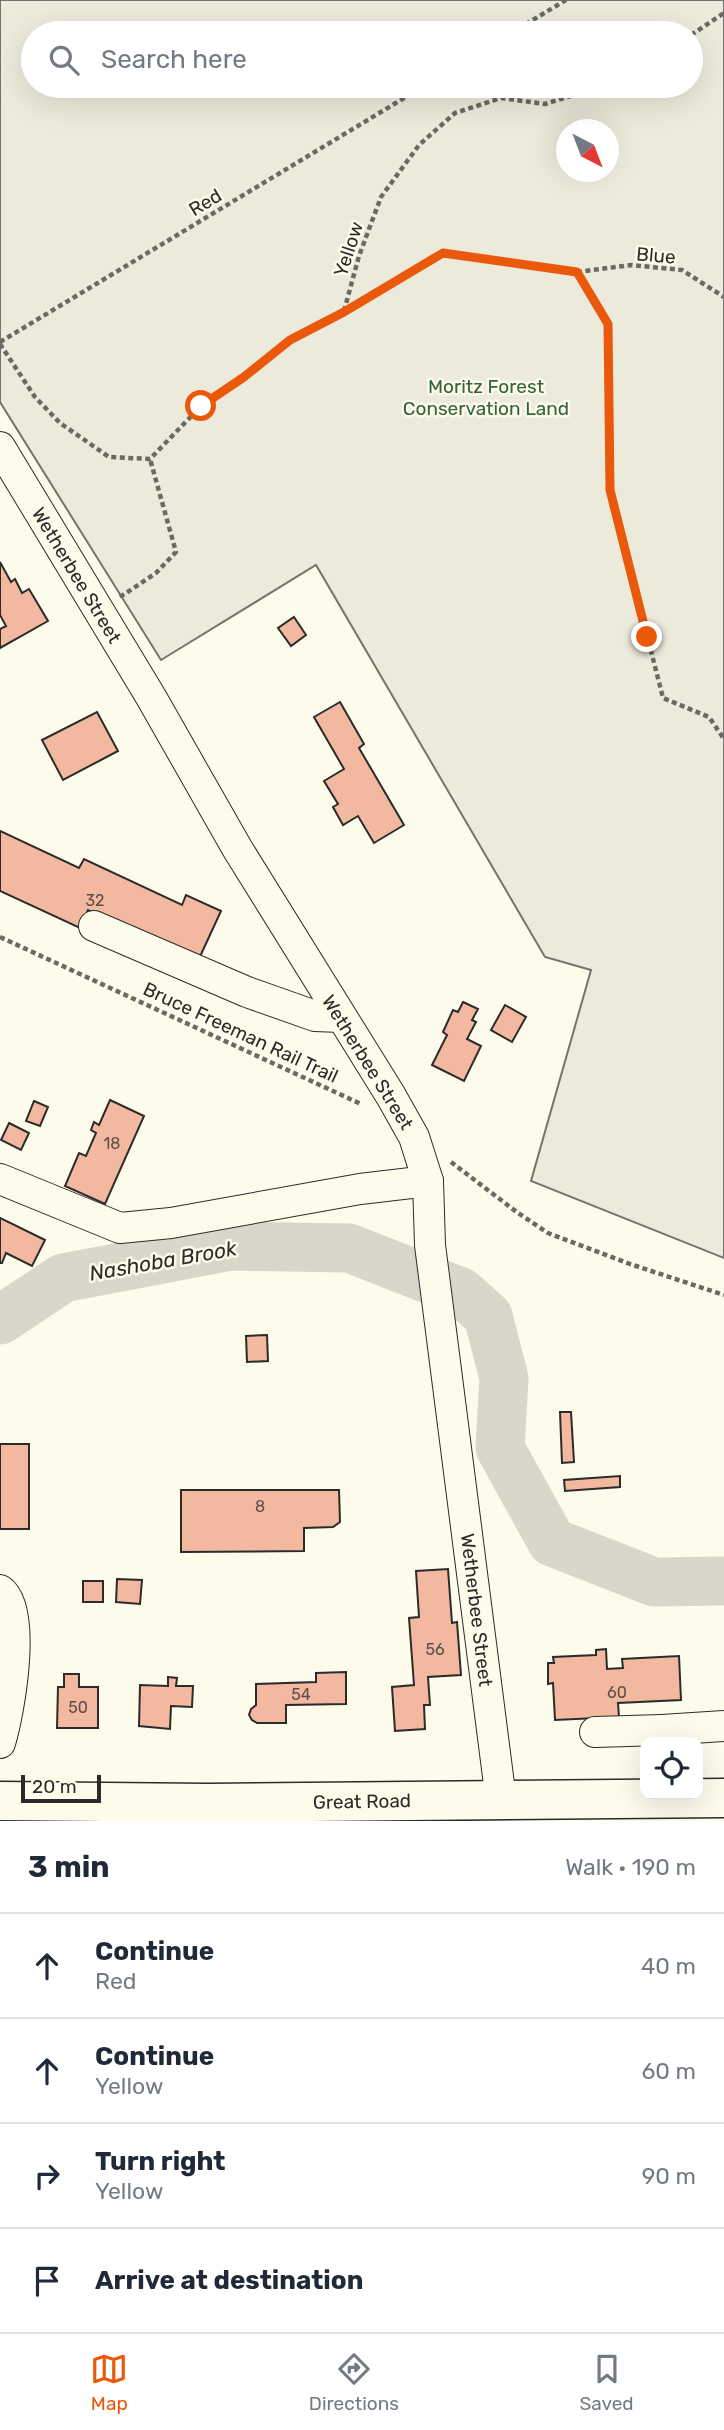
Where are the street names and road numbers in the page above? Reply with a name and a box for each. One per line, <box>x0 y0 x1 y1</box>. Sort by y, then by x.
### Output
street label: Red <box>185 184 226 221</box>
street label: Yellow <box>329 219 368 280</box>
street label: Blue <box>635 242 677 269</box>
street label: Wetherbee Street <box>27 503 126 648</box>
street label: Bruce Freeman Rail Trail <box>140 977 342 1088</box>
street label: Wetherbee Street <box>317 991 419 1134</box>
street label: Wetherbee Street <box>456 1532 497 1689</box>
street label: Great Road <box>313 1789 411 1814</box>

